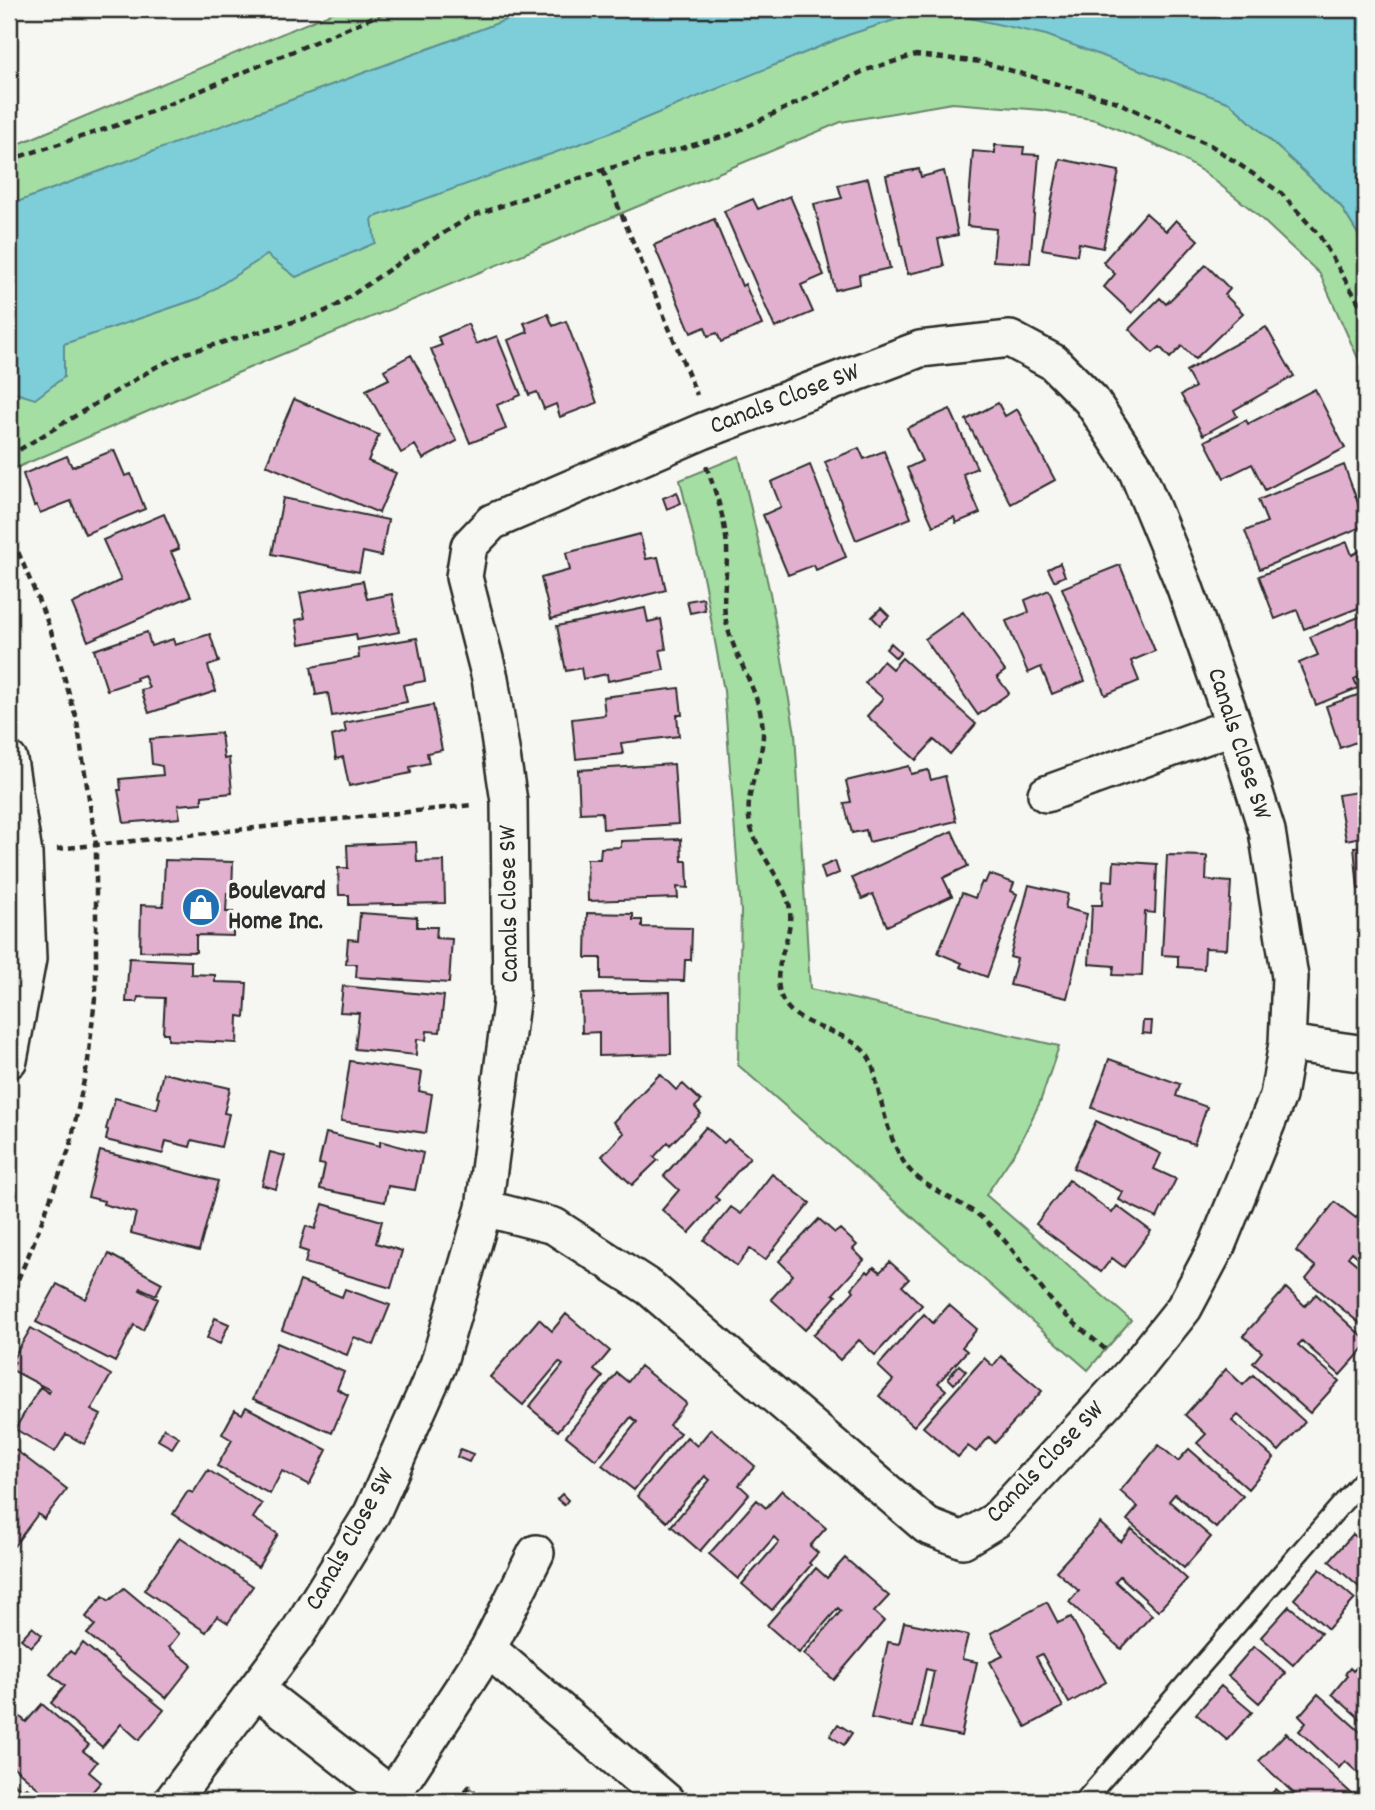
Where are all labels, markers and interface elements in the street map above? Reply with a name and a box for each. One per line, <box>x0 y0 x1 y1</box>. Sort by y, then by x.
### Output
street label: Canals Close SW <box>705 354 865 446</box>
street label: Canals Close SW <box>1196 663 1280 825</box>
street label: Canals Close SW <box>490 825 530 983</box>
place label: Boulevard Home Inc. <box>228 874 326 941</box>
shop icon: Boulevard Home Inc. <box>180 886 222 928</box>
street label: Canals Close SW <box>978 1393 1114 1533</box>
street label: Canals Close SW <box>297 1462 405 1618</box>

